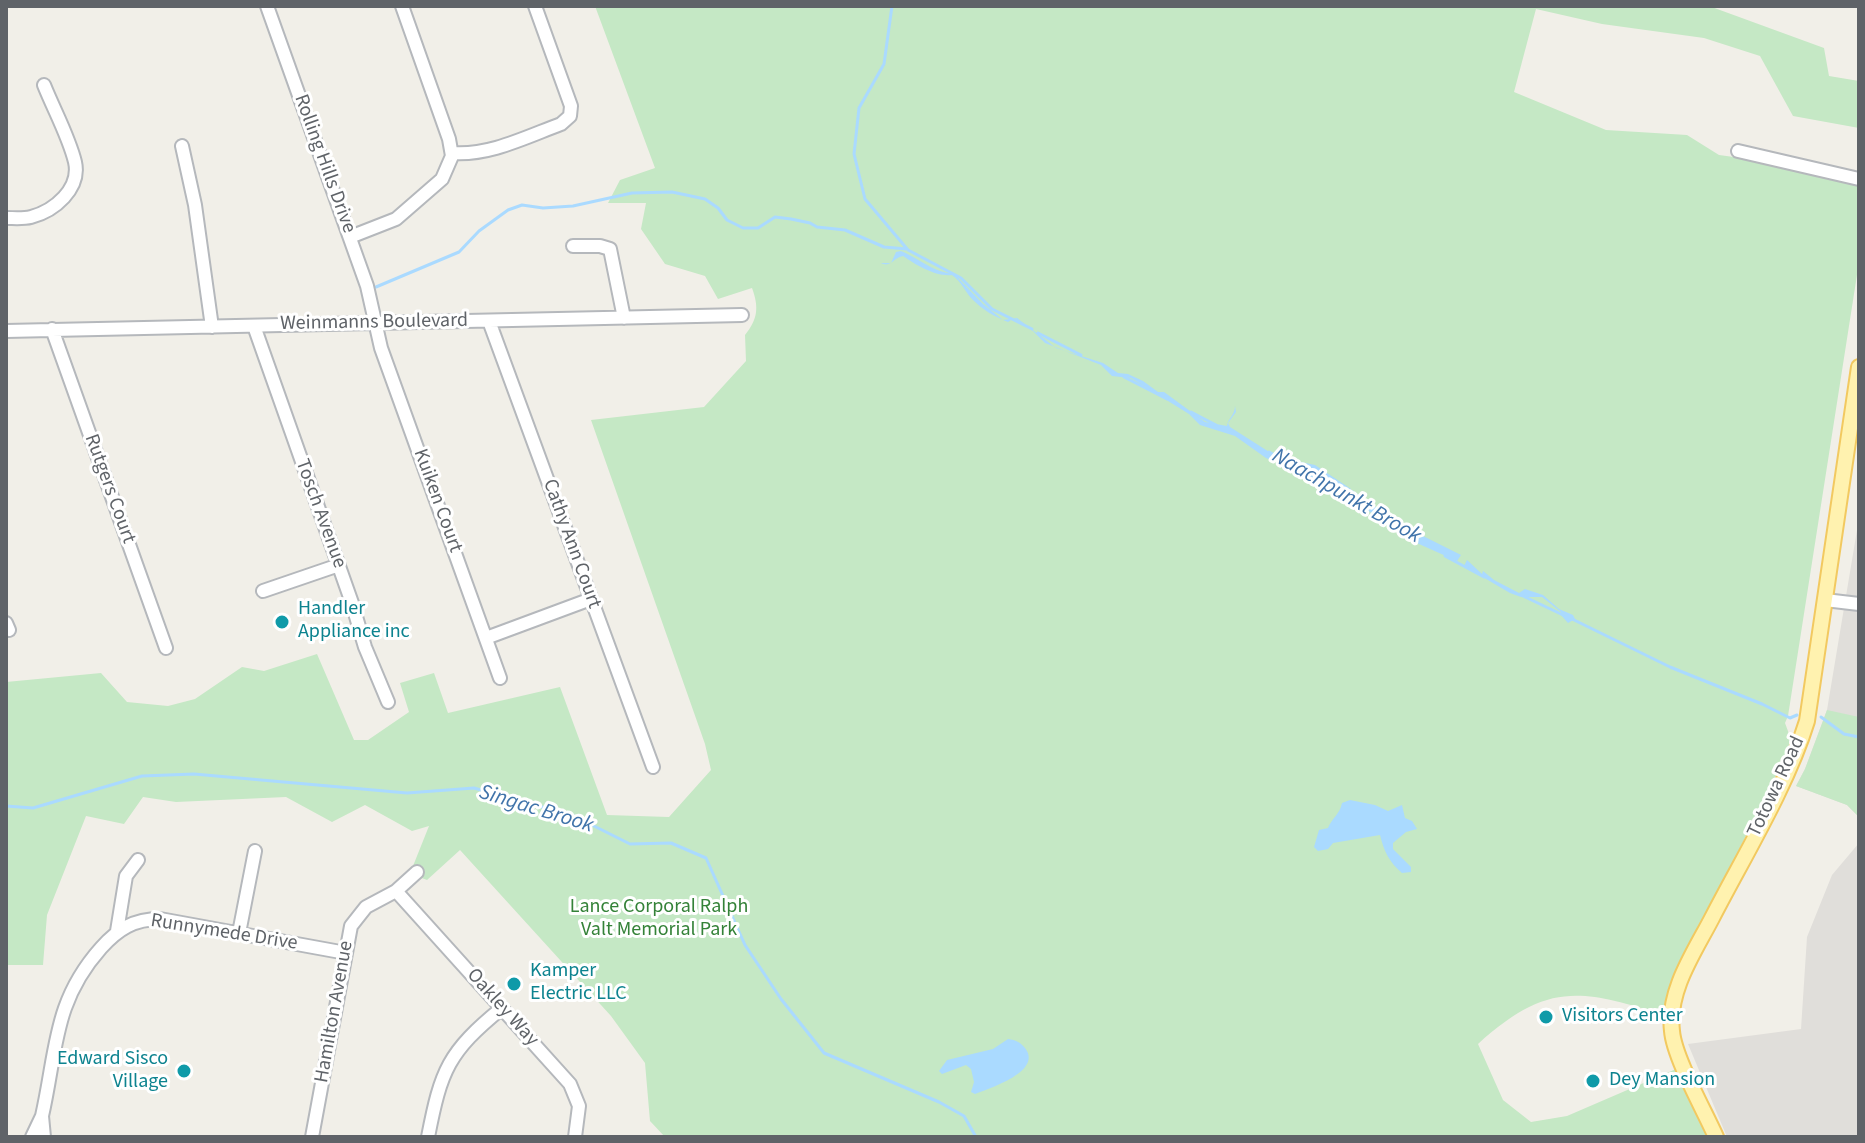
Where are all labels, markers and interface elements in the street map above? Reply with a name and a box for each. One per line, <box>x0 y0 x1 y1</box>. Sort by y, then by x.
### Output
street label: Rolling Hills Drive <box>288 91 360 237</box>
street label: Weinmanns Boulevard <box>280 309 468 337</box>
street label: Rutgers Court <box>78 431 140 547</box>
water label: Naachpunkt Brook <box>1267 444 1425 550</box>
street label: Kuiken Court <box>407 446 467 556</box>
street label: Tosch Avenue <box>289 456 351 572</box>
street label: Cathy Ann Court <box>537 476 605 612</box>
place label: Handler Appliance inc <box>298 598 410 645</box>
marker: Handler Appliance inc <box>273 613 291 631</box>
street label: Totowa Road <box>1743 733 1811 841</box>
water label: Singac Brook <box>476 780 596 840</box>
park label: Lance Corporal Ralph Valt Memorial Park <box>570 896 748 943</box>
street label: Runnymede Drive <box>149 910 299 956</box>
street label: Hamilton Avenue <box>311 939 359 1085</box>
place label: Kamper Electric LLC <box>530 960 627 1007</box>
street label: Oakley Way <box>461 964 543 1052</box>
marker: Kamper Electric LLC <box>505 975 523 993</box>
place label: Visitors Center <box>1562 1005 1683 1029</box>
marker: Visitors Center <box>1537 1008 1555 1026</box>
place label: Edward Sisco Village <box>57 1048 168 1095</box>
marker: Edward Sisco Village <box>175 1062 193 1080</box>
place label: Dey Mansion <box>1609 1069 1715 1093</box>
marker: Dey Mansion <box>1584 1072 1602 1090</box>

